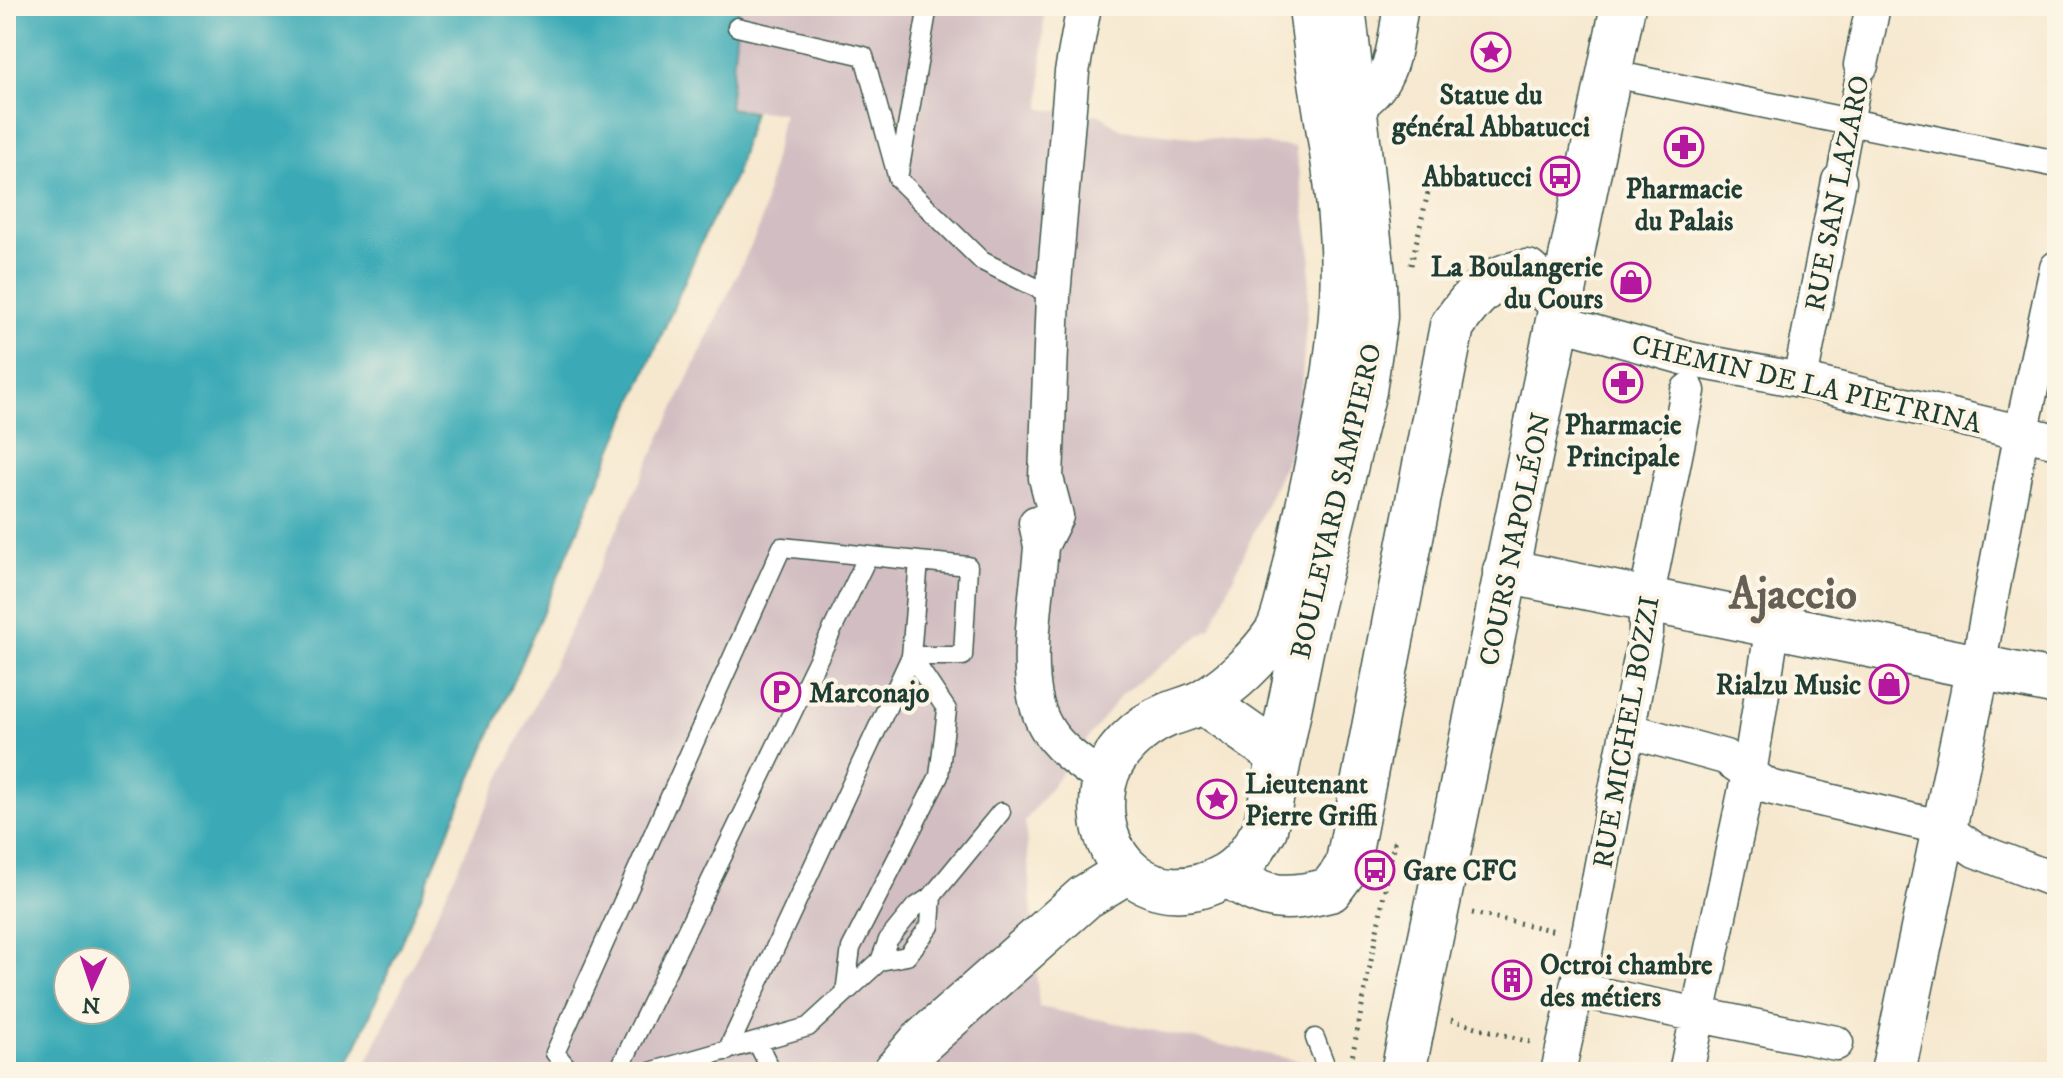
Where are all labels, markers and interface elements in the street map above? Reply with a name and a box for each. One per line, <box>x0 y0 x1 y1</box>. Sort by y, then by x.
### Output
place icon: Statue du général Abbatucci <box>1470 31 1512 73</box>
street label: RUE SAN LAZARO <box>1797 72 1878 314</box>
place label: Statue du général Abbatucci <box>1391 78 1590 145</box>
pharmacy icon: Pharmacie du Palais <box>1663 126 1705 168</box>
bus stop icon: Abbatucci <box>1539 155 1581 197</box>
place label: Abbatucci <box>1421 160 1532 195</box>
place label: Pharmacie du Palais <box>1625 172 1743 239</box>
place label: La Boulangerie du Cours <box>1431 250 1604 317</box>
shop icon: La Boulangerie du Cours <box>1610 261 1652 303</box>
street label: CHEMIN DE LA PIETRINA <box>1628 327 1986 442</box>
street label: BOULEVARD SAMPIERO <box>1283 340 1390 663</box>
pharmacy icon: Pharmacie Principale <box>1602 362 1644 404</box>
place label: Pharmacie Principale <box>1564 408 1682 475</box>
street label: COURS NAPOLÉON <box>1472 410 1559 669</box>
district label: Ajaccio <box>1728 568 1857 624</box>
street label: RUE MICHEL BOZZI <box>1585 593 1668 871</box>
shop icon: Rialzu Music <box>1868 663 1910 705</box>
place label: Rialzu Music <box>1716 668 1861 703</box>
parking icon: Marconajo <box>760 671 802 713</box>
place label: Marconajo <box>809 676 930 711</box>
place label: Lieutenant Pierre Griffi <box>1245 767 1378 834</box>
place icon: Lieutenant Pierre Griffi <box>1196 778 1238 820</box>
bus stop icon: Gare CFC <box>1354 849 1396 891</box>
place label: Gare CFC <box>1403 854 1517 889</box>
north arrow <box>52 946 132 1026</box>
place label: Octroi chambre des métiers <box>1540 948 1713 1015</box>
building icon: Octroi chambre des métiers <box>1491 959 1533 1001</box>
text: N <box>81 991 101 1018</box>

